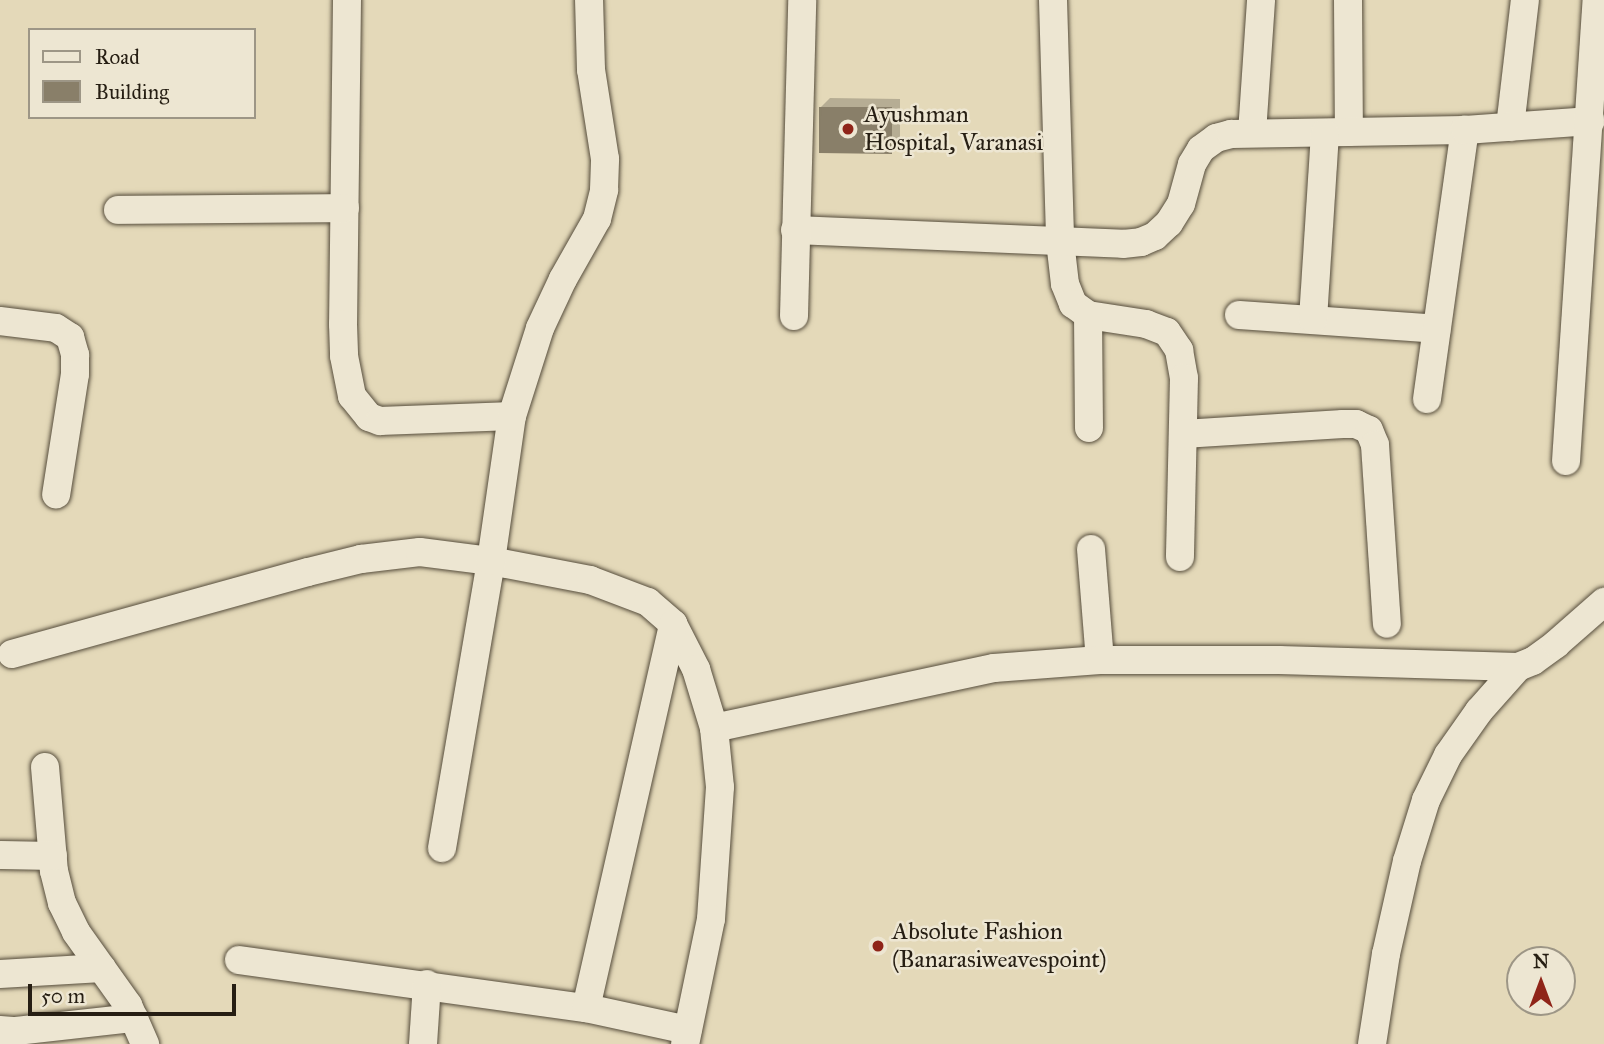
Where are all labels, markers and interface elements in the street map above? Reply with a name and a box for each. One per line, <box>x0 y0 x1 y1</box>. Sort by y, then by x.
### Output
legend <box>28 28 256 119</box>
text: Road <box>95 44 140 70</box>
text: Building <box>95 79 169 105</box>
place label: Ayushman Hospital, Varanasi <box>864 101 1043 157</box>
marker: Ayushman Hospital, Varanasi <box>838 119 858 139</box>
place label: Absolute Fashion (Banarasiweavespoint) <box>892 918 1107 974</box>
marker: Absolute Fashion (Banarasiweavespoint) <box>870 938 886 954</box>
north arrow <box>1506 946 1576 1016</box>
text: N <box>1533 950 1549 973</box>
scale bar <box>32 970 240 1014</box>
text: 50 m <box>41 983 85 1009</box>

